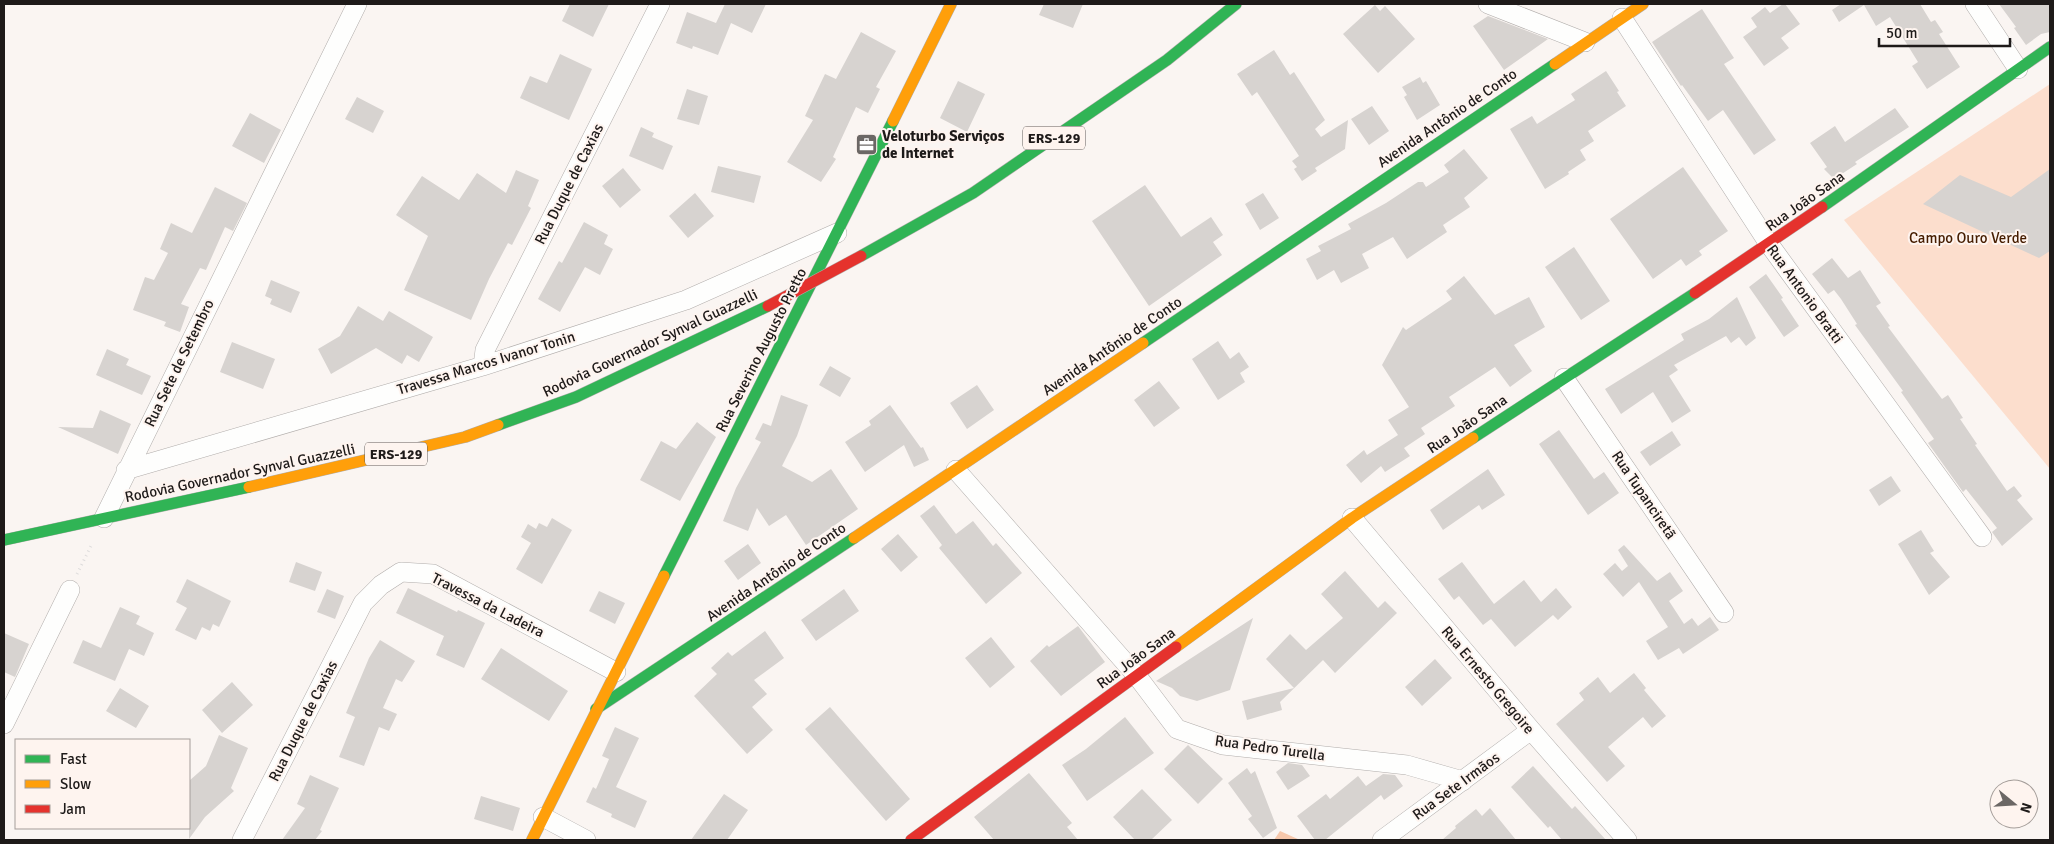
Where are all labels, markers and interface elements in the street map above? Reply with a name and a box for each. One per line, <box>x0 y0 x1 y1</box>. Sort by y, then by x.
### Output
scale bar <box>1879 15 2010 47</box>
text: 50 m <box>1886 24 1917 42</box>
street label: Avenida Antônio de Conto <box>1374 64 1520 171</box>
street label: Rua Duque de Caxias <box>531 120 607 247</box>
road number: ERS-129 <box>1023 126 1085 150</box>
place label: Veloturbo Serviços de Internet <box>882 127 1005 162</box>
office icon: Veloturbo Serviços de Internet <box>854 133 878 157</box>
street label: Rua João Sana <box>1762 167 1848 235</box>
park label: Campo Ouro Verde <box>1909 229 2027 247</box>
street label: Rua Antonio Bratti <box>1763 241 1847 347</box>
street label: Rua Severino Augusto Pretto <box>712 265 810 435</box>
street label: Rodovia Governador Synval Guazzelli <box>540 285 760 401</box>
street label: Avenida Antônio de Conto <box>1039 292 1185 399</box>
street label: Rua Sete de Setembro <box>140 296 218 430</box>
street label: Travessa Marcos Ivanor Tonin <box>395 327 577 399</box>
street label: Rua João Sana <box>1424 391 1510 457</box>
street label: Rodovia Governador Synval Guazzelli <box>123 440 357 506</box>
road number: ERS-129 <box>365 442 427 466</box>
street label: Rua Tupanciretã <box>1608 447 1680 543</box>
street label: Avenida Antônio de Conto <box>703 518 849 625</box>
street label: Travessa da Ladeira <box>429 569 547 641</box>
street label: Rua Ernesto Gregoire <box>1438 622 1538 738</box>
street label: Rua João Sana <box>1093 623 1179 693</box>
street label: Rua Duque de Caxias <box>265 657 341 784</box>
street label: Rua Pedro Turella <box>1214 731 1326 765</box>
legend <box>15 739 190 829</box>
street label: Rua Sete Irmãos <box>1409 748 1503 824</box>
text: Fast <box>60 750 87 768</box>
text: Slow <box>60 775 91 793</box>
north arrow <box>1989 779 2039 829</box>
text: Jam <box>60 800 86 818</box>
text: N <box>2016 801 2035 815</box>

